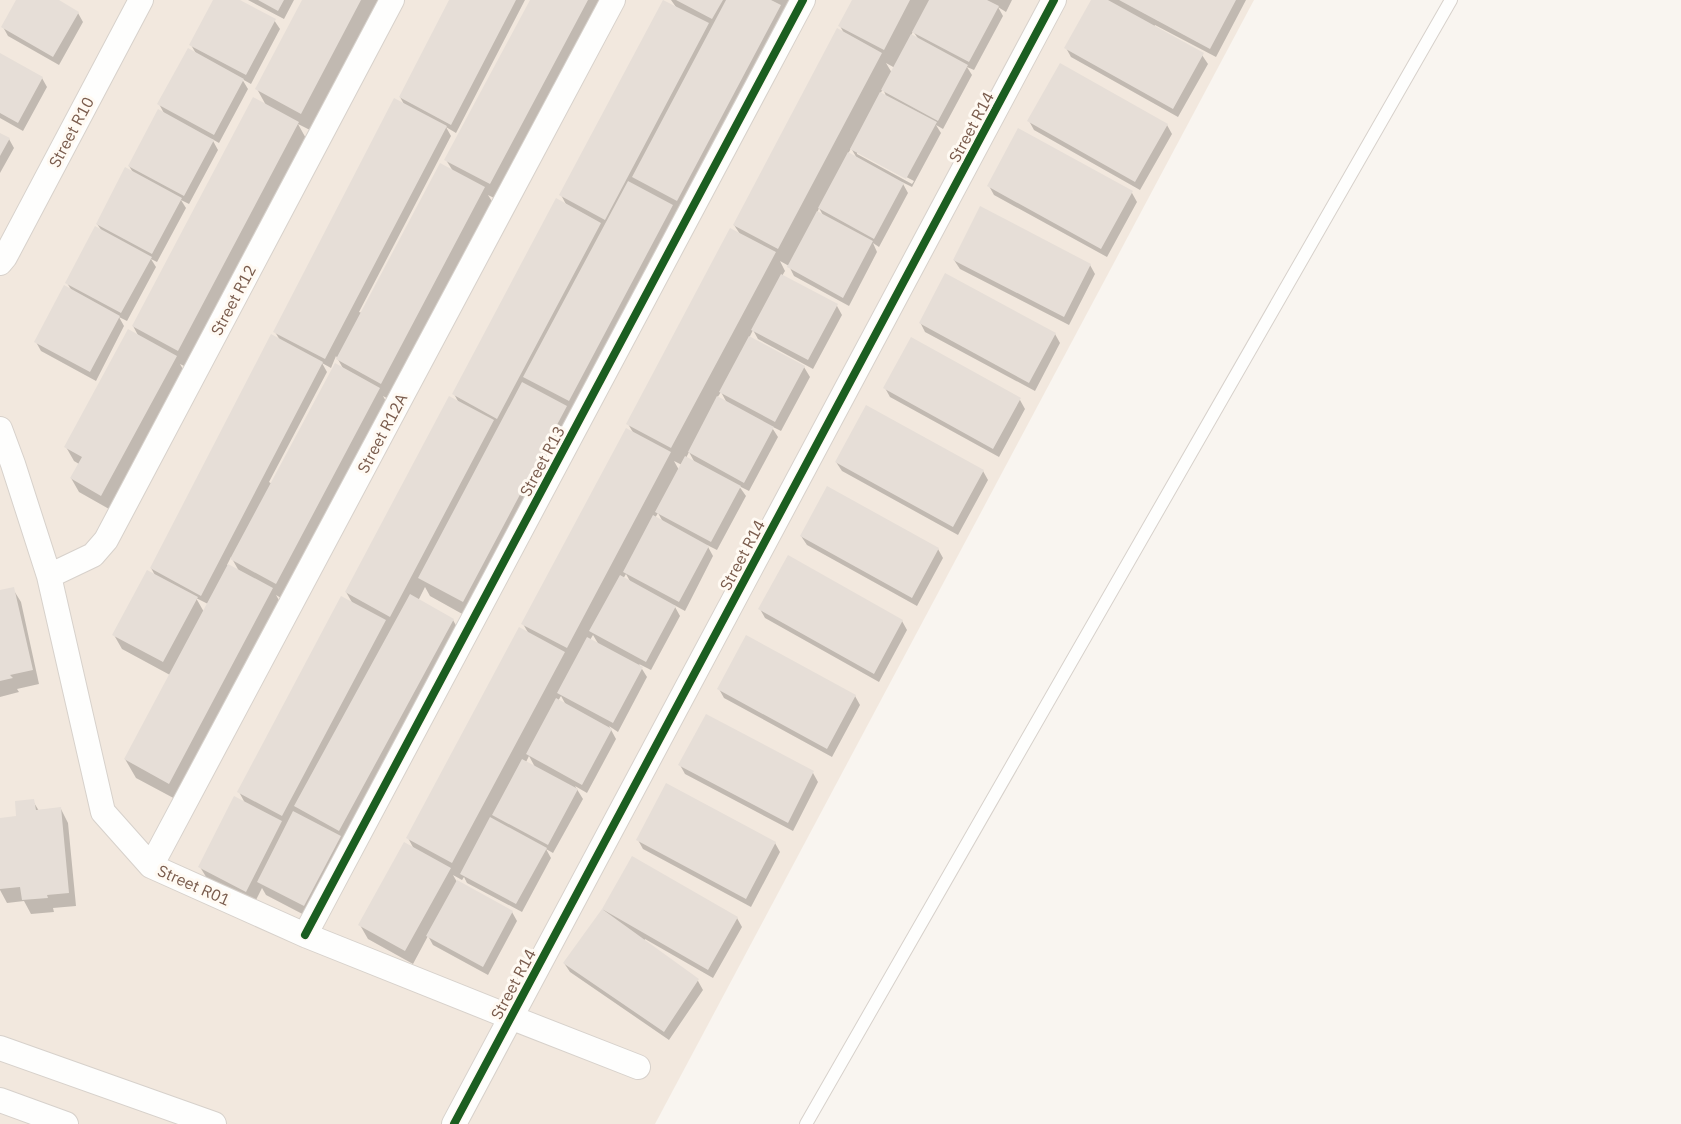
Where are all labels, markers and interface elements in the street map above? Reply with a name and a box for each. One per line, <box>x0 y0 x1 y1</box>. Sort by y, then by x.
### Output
street label: Street R14 <box>944 88 998 166</box>
street label: Street R10 <box>44 93 98 171</box>
street label: Street R12 <box>206 261 260 339</box>
street label: Street R12A <box>353 390 411 476</box>
street label: Street R13 <box>515 422 569 500</box>
street label: Street R14 <box>715 516 769 594</box>
street label: Street R01 <box>155 860 233 910</box>
street label: Street R14 <box>486 945 540 1023</box>

